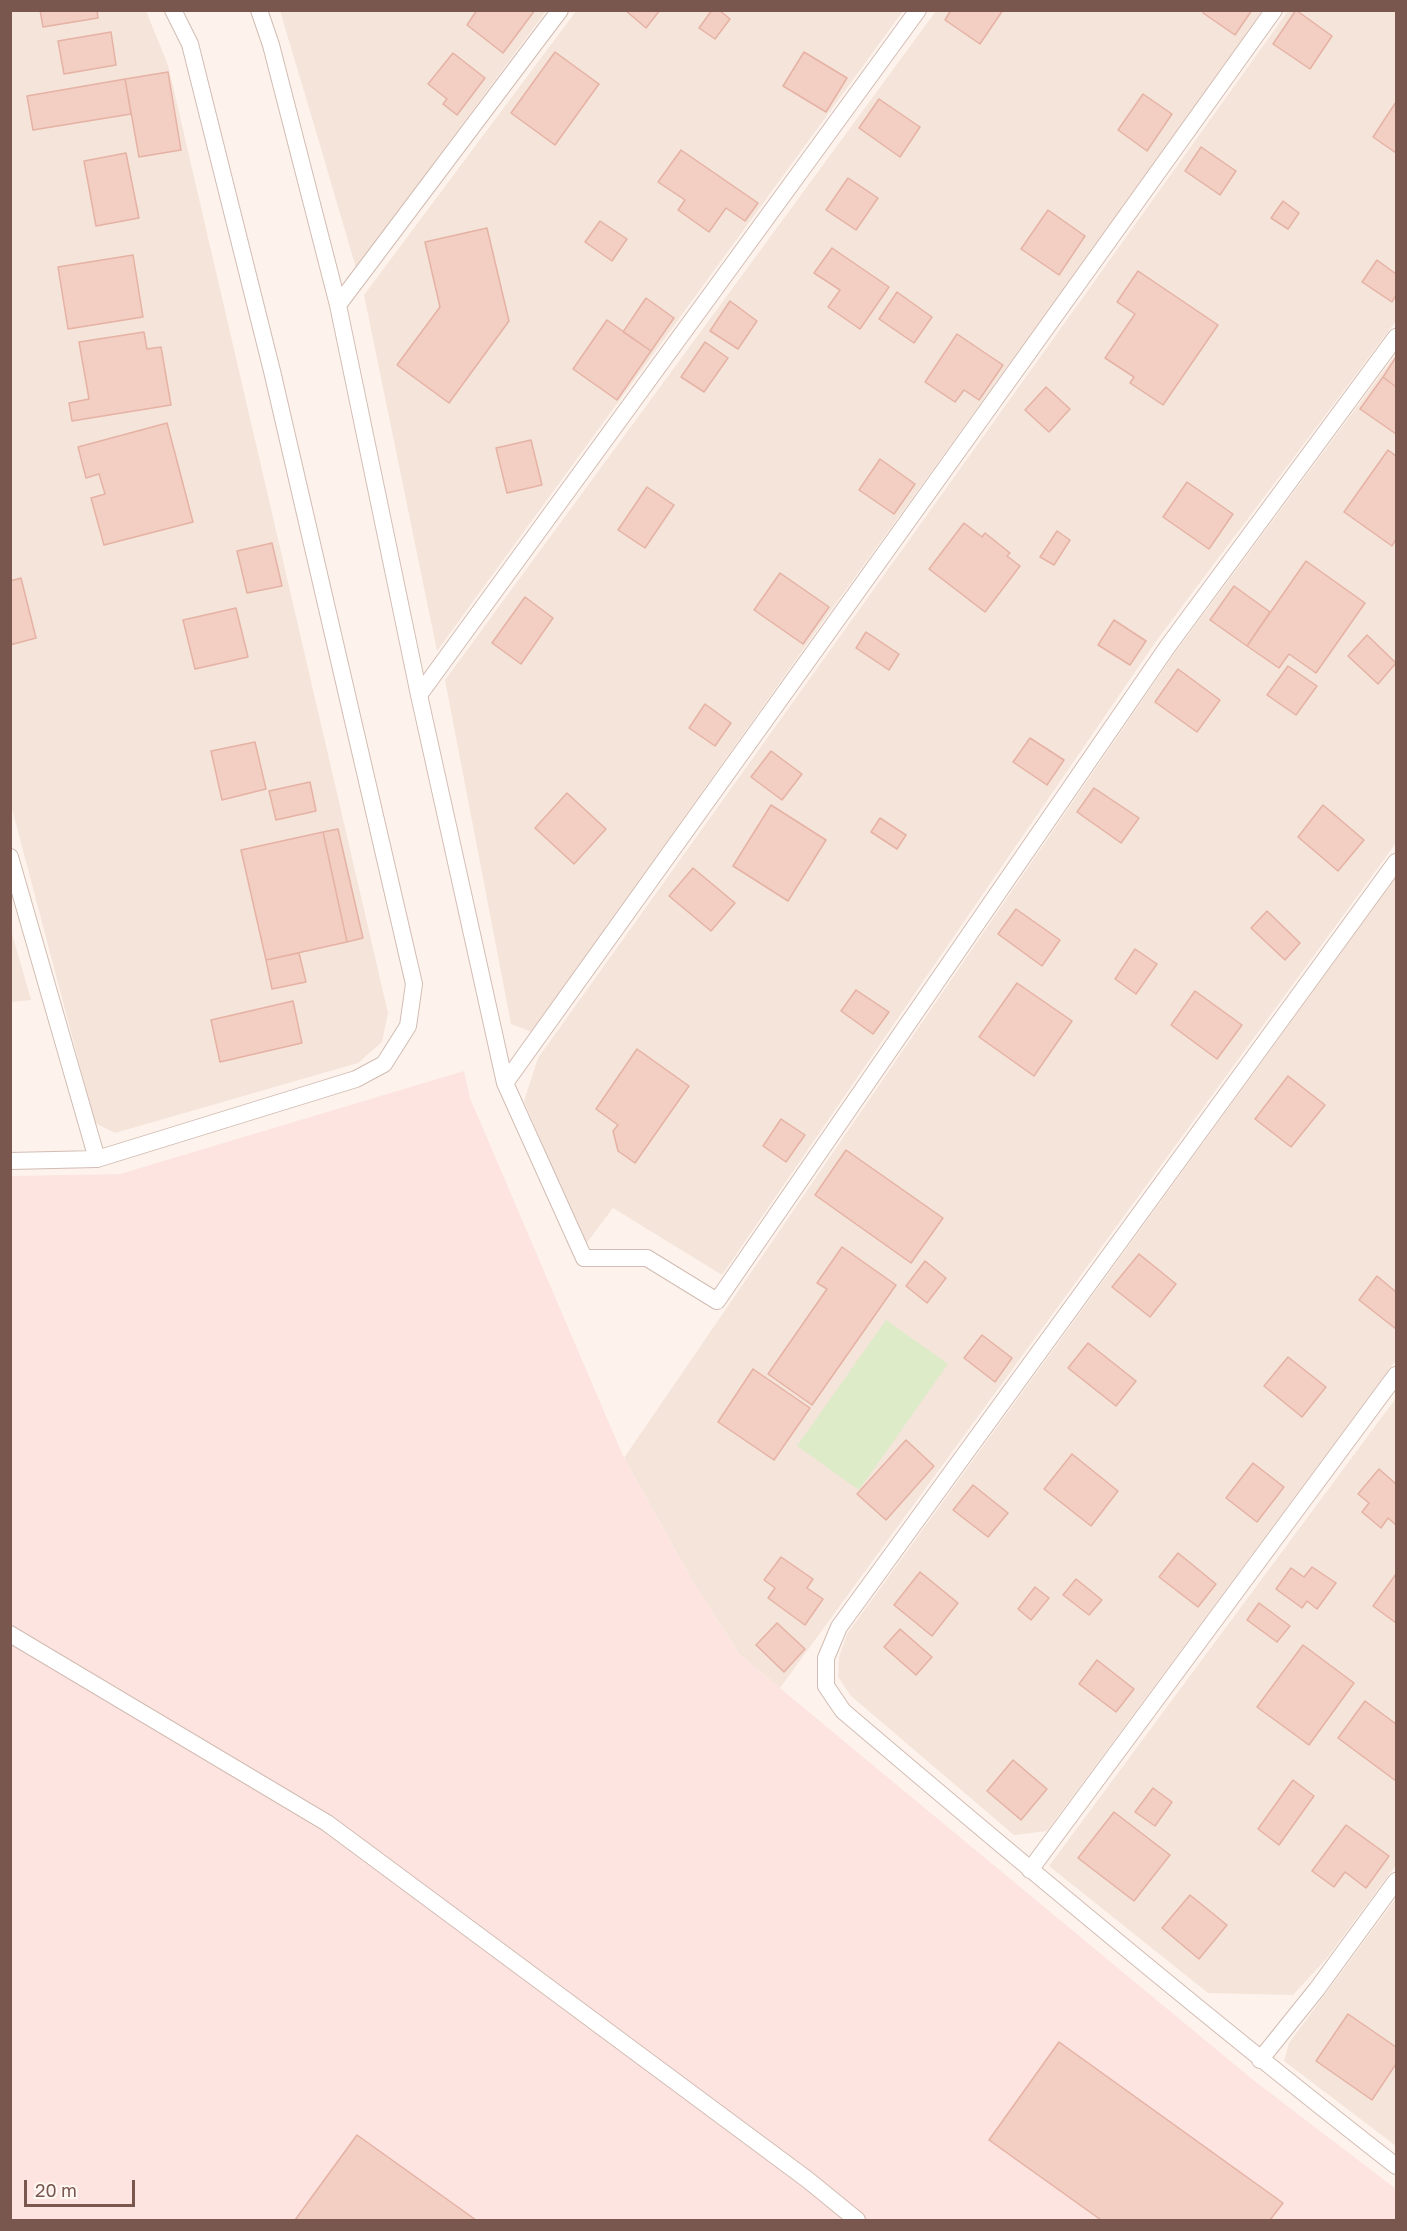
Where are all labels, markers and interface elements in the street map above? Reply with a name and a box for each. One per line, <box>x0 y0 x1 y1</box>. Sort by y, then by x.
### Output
scale bar <box>27 2168 138 2206</box>
text: 20 m <box>35 2179 77 2201</box>

